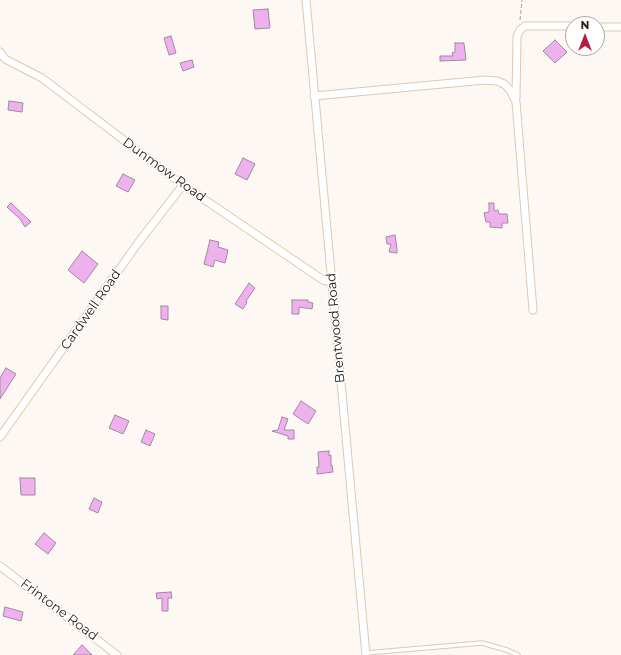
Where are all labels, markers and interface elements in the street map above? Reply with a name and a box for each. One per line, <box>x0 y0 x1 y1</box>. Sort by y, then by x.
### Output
north arrow <box>565 16 605 56</box>
text: N <box>581 18 589 32</box>
street label: Dunmow Road <box>119 135 209 205</box>
street label: Cardwell Road <box>58 267 124 353</box>
street label: Brentwood Road <box>323 272 349 384</box>
street label: Frintone Road <box>17 576 101 644</box>

